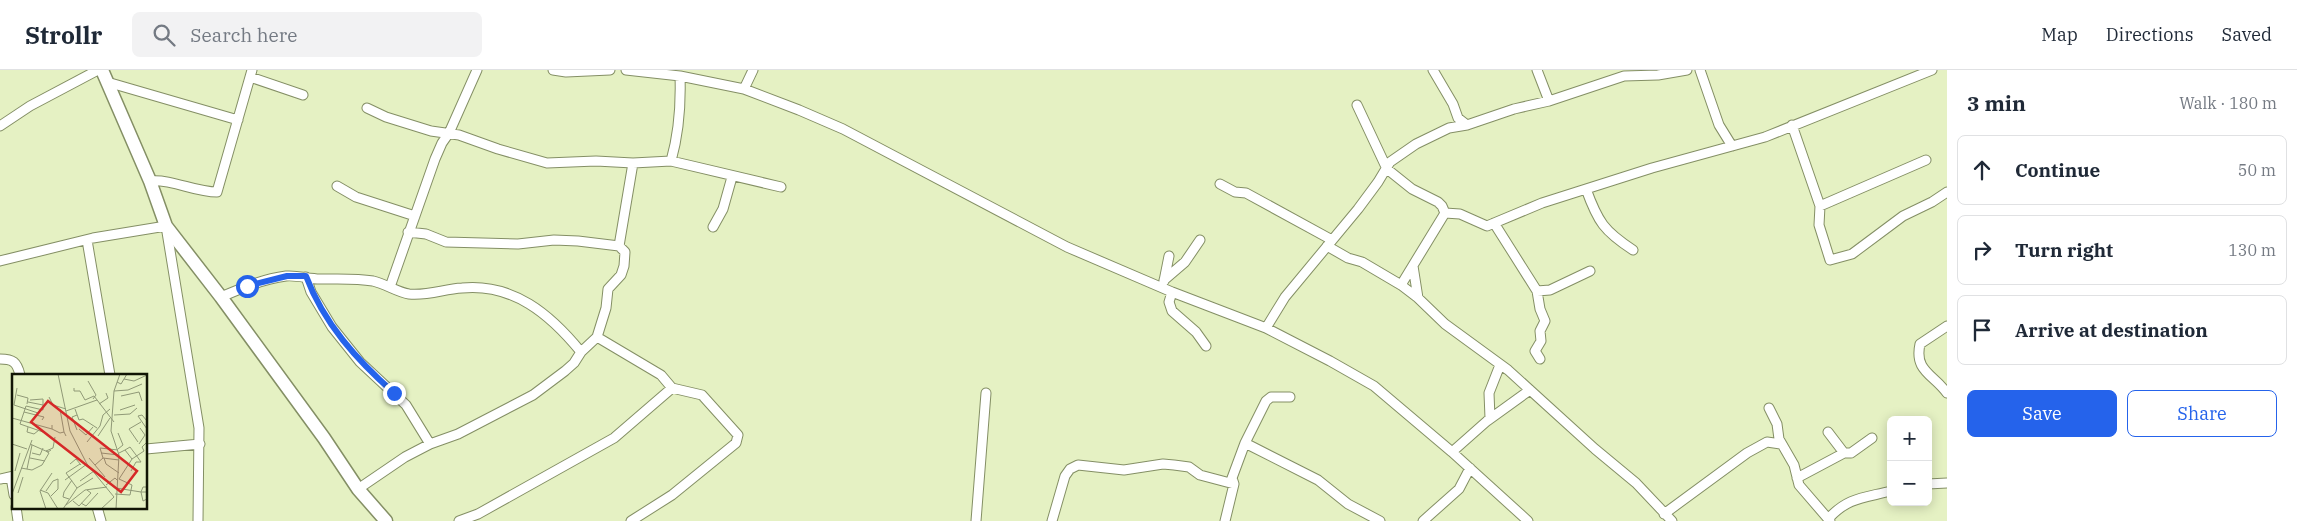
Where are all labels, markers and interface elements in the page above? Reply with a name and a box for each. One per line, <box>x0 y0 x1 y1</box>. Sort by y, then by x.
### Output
search box <box>132 12 482 57</box>
text: Strollr <box>25 19 102 51</box>
icon: search <box>150 21 178 49</box>
text: Search here <box>190 23 297 47</box>
text: Map <box>2041 23 2078 46</box>
text: Directions <box>2106 23 2194 46</box>
text: Saved <box>2222 23 2272 46</box>
text: 3 min <box>1967 89 2026 117</box>
text: Walk · 180 m <box>2179 93 2277 113</box>
icon: ahead <box>1968 156 1996 184</box>
text: Continue <box>2015 158 2100 182</box>
text: 50 m <box>2238 160 2276 180</box>
icon: right <box>1968 236 1996 264</box>
text: Turn right <box>2015 238 2113 262</box>
text: 130 m <box>2228 240 2276 260</box>
route start <box>236 275 259 298</box>
icon: arrive <box>1968 316 1996 344</box>
text: Arrive at destination <box>2015 318 2208 342</box>
inset map <box>12 374 148 508</box>
route end <box>383 382 406 405</box>
button: Save <box>1967 390 2117 437</box>
button: Share <box>2127 390 2277 437</box>
map controls <box>1887 416 1932 506</box>
button: + <box>1887 416 1932 461</box>
button: − <box>1887 461 1932 506</box>

